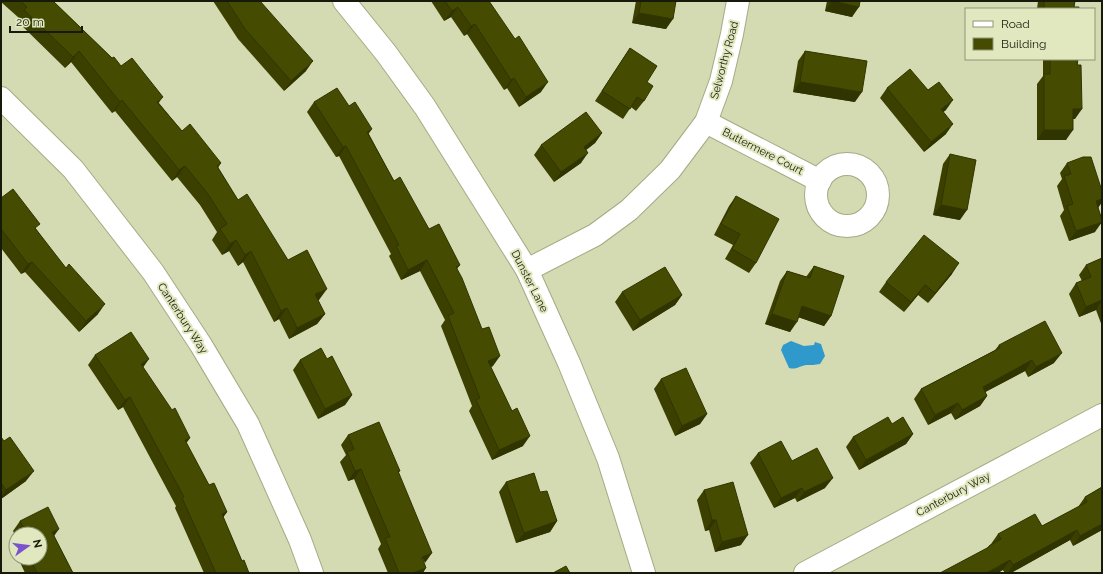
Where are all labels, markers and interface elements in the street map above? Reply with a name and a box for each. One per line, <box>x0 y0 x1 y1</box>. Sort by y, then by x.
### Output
scale bar <box>10 8 82 34</box>
legend <box>965 8 1095 60</box>
text: 20 m <box>16 15 44 29</box>
text: Road <box>1001 17 1030 31</box>
street label: Selworthy Road <box>708 20 741 100</box>
text: Building <box>1001 37 1047 51</box>
street label: Buttermere Court <box>720 125 806 178</box>
street label: Dunster Lane <box>508 248 551 315</box>
street label: Canterbury Way <box>155 280 210 356</box>
street label: Canterbury Way <box>914 469 992 519</box>
north arrow <box>8 526 48 566</box>
text: N <box>30 538 45 549</box>

